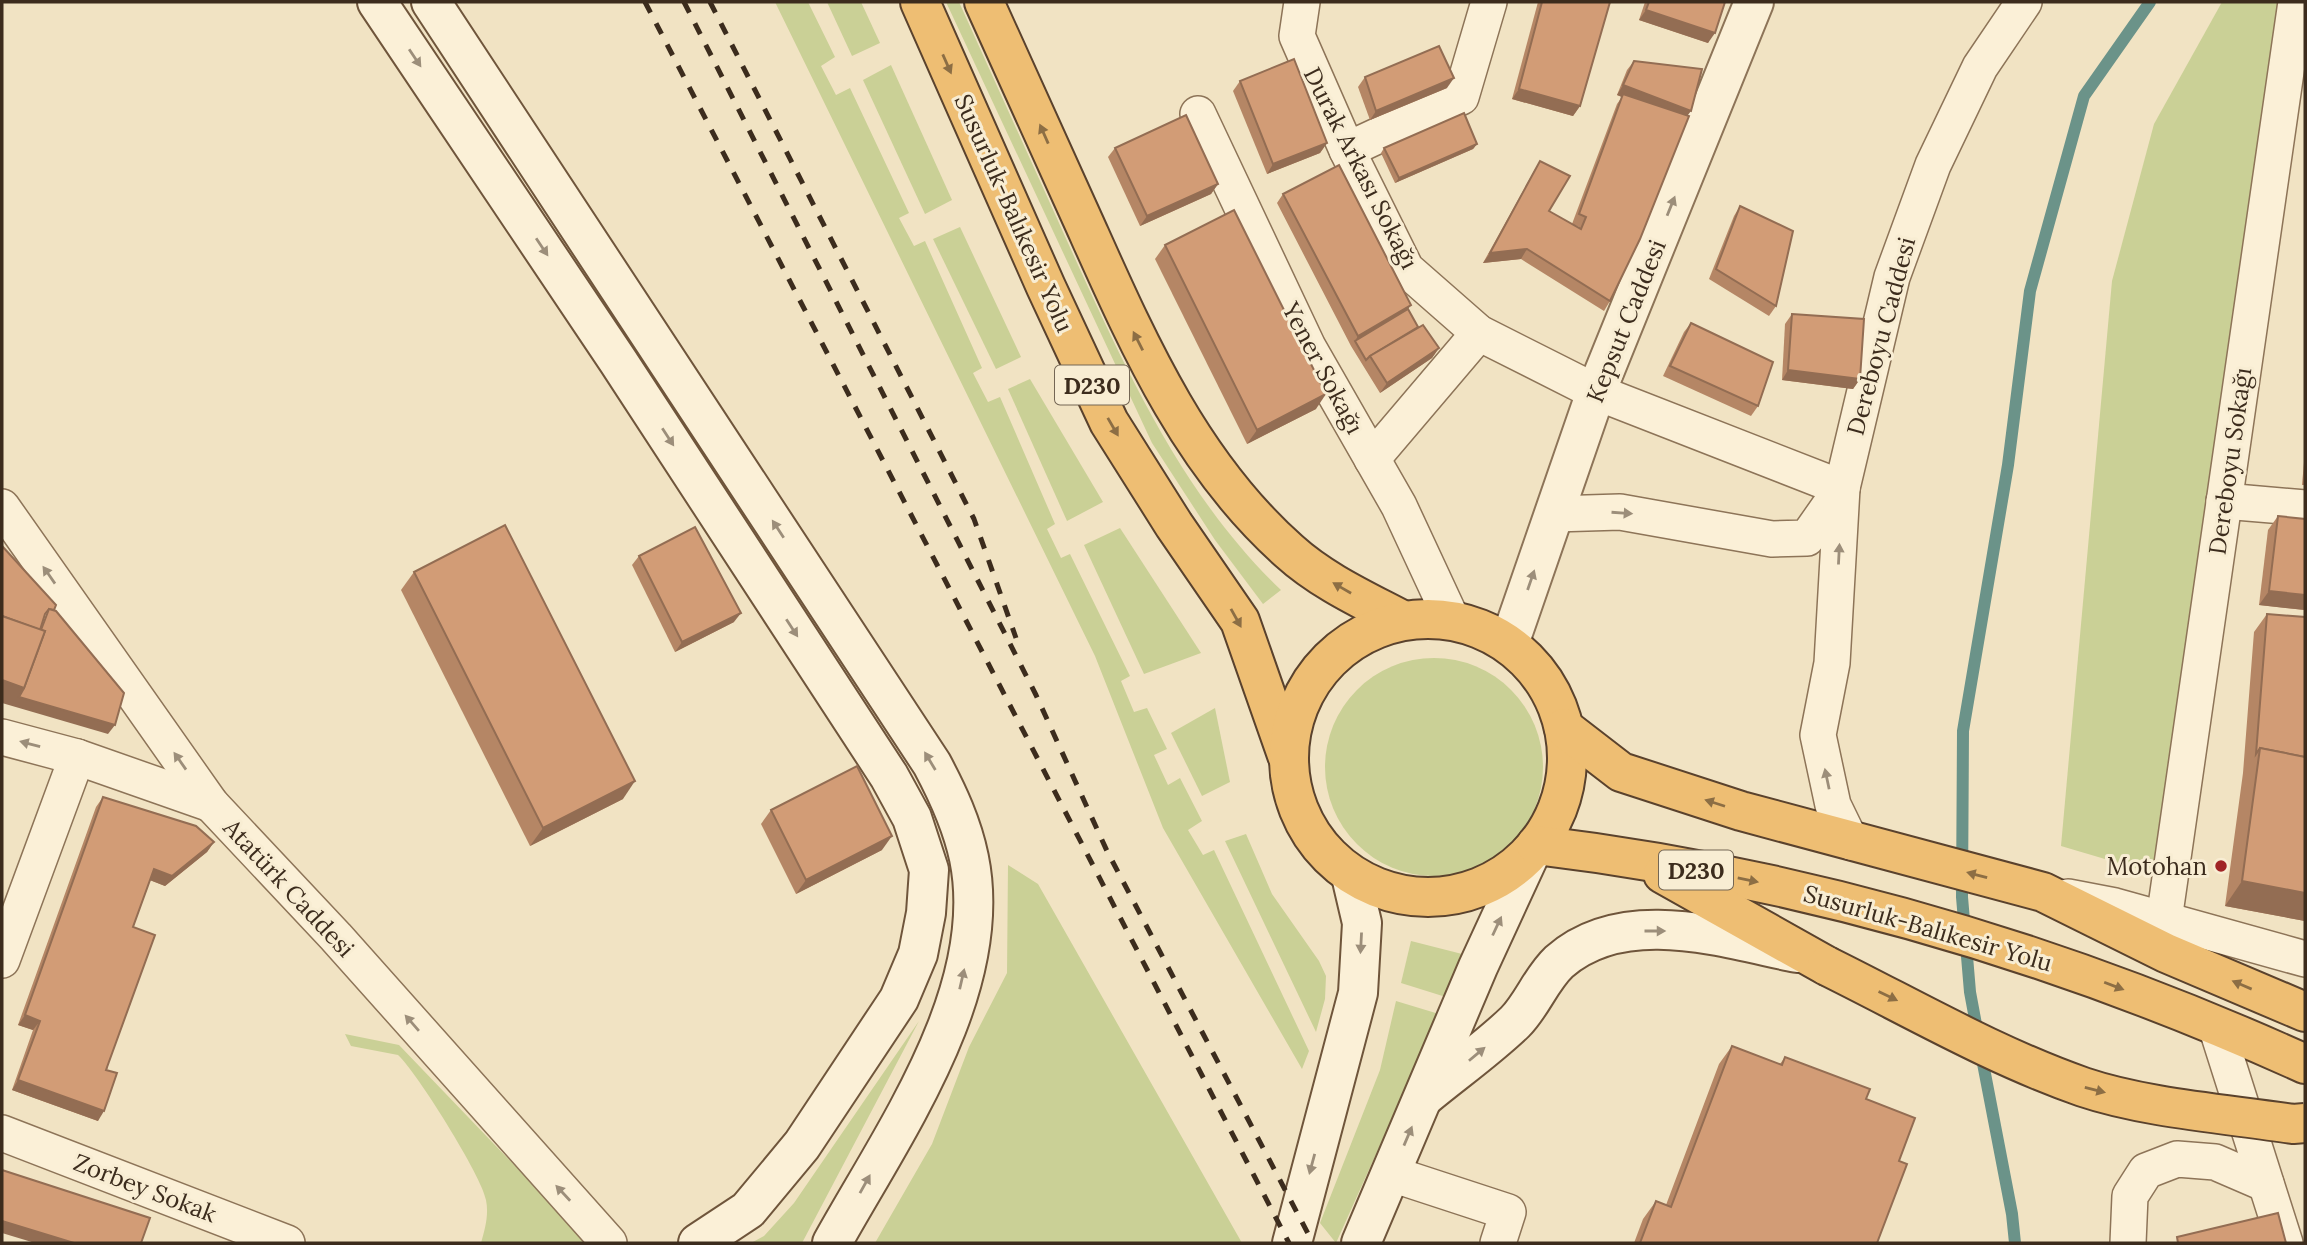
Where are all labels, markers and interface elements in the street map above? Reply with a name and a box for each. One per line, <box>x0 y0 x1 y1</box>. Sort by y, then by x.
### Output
one-way arrow <box>408 49 421 68</box>
one-way arrow <box>941 54 953 74</box>
street label: Durak Arkası Sokağı <box>1297 62 1425 274</box>
street label: Susurluk-Balıkesir Yolu <box>947 89 1081 337</box>
one-way arrow <box>1038 124 1050 144</box>
one-way arrow <box>1666 196 1677 217</box>
street label: Dereboyu Caddesi <box>1840 233 1922 439</box>
street label: Kepsut Caddesi <box>1579 235 1673 407</box>
one-way arrow <box>535 238 549 256</box>
street label: Yener Sokağı <box>1275 296 1371 439</box>
one-way arrow <box>1132 331 1144 351</box>
street label: Dereboyu Sokağı <box>2202 365 2258 557</box>
road number: D230 <box>1055 366 1129 404</box>
one-way arrow <box>1107 417 1119 436</box>
one-way arrow <box>661 427 674 447</box>
one-way arrow <box>1611 508 1633 519</box>
one-way arrow <box>772 520 785 539</box>
one-way arrow <box>1833 543 1844 565</box>
one-way arrow <box>42 566 56 584</box>
one-way arrow <box>1526 569 1537 590</box>
one-way arrow <box>1333 582 1352 594</box>
one-way arrow <box>1231 608 1242 628</box>
one-way arrow <box>785 618 798 637</box>
one-way arrow <box>19 739 40 749</box>
one-way arrow <box>923 751 936 770</box>
one-way arrow <box>173 752 187 770</box>
one-way arrow <box>1821 768 1832 790</box>
one-way arrow <box>1704 797 1725 808</box>
street label: Atatürk Caddesi <box>216 812 361 964</box>
road number: D230 <box>1659 850 1733 890</box>
place label: Motohan <box>2106 851 2207 882</box>
marker: Motohan <box>2213 858 2229 874</box>
one-way arrow <box>1966 869 1988 880</box>
one-way arrow <box>1737 875 1759 886</box>
street label: Susurluk-Balıkesir Yolu <box>1800 878 2056 978</box>
one-way arrow <box>1491 916 1503 936</box>
one-way arrow <box>1645 925 1667 937</box>
one-way arrow <box>1356 932 1367 954</box>
one-way arrow <box>957 968 968 990</box>
one-way arrow <box>2232 980 2253 991</box>
one-way arrow <box>2103 981 2124 992</box>
one-way arrow <box>1878 990 1898 1001</box>
one-way arrow <box>404 1015 420 1032</box>
one-way arrow <box>1468 1047 1485 1062</box>
one-way arrow <box>2084 1085 2106 1096</box>
one-way arrow <box>1403 1125 1414 1146</box>
street label: Zorbey Sokak <box>69 1147 221 1229</box>
one-way arrow <box>1306 1153 1317 1175</box>
one-way arrow <box>859 1174 871 1193</box>
one-way arrow <box>555 1185 571 1202</box>

